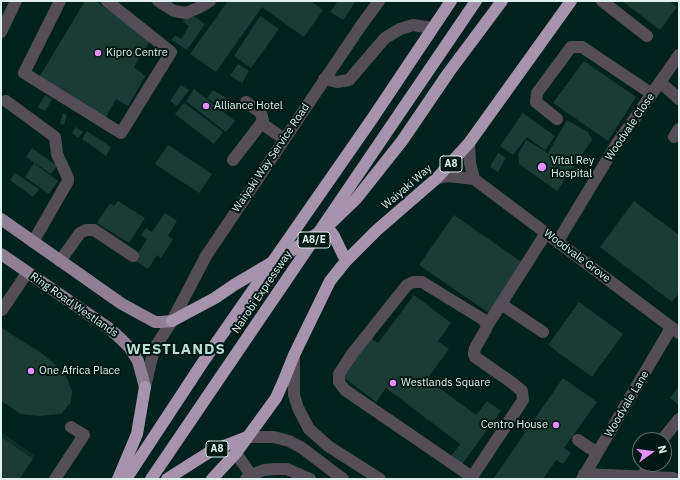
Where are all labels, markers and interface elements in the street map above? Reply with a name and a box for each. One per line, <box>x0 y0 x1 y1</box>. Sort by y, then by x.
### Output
place label: Kipro Centre <box>106 46 168 60</box>
marker: Kipro Centre <box>93 48 103 58</box>
street label: Woodvale Close <box>603 91 657 163</box>
place label: Alliance Hotel <box>214 99 283 113</box>
marker: Alliance Hotel <box>201 101 211 111</box>
street label: Waiyaki Way Service Road <box>230 101 312 215</box>
place label: Vital Rey Hospital <box>551 154 594 180</box>
road number: A8 <box>440 156 462 172</box>
marker: Vital Rey Hospital <box>536 161 548 173</box>
street label: Waiyaki Way <box>379 162 435 212</box>
street label: Woodvale Grove <box>541 227 613 285</box>
road number: A8/E <box>298 232 330 248</box>
street label: Nairobi Expressway <box>229 248 295 336</box>
street label: Ring Road Westlands <box>28 270 120 340</box>
district label: WESTLANDS <box>126 341 226 359</box>
place label: One Africa Place <box>39 364 120 378</box>
marker: One Africa Place <box>26 366 36 376</box>
street label: Woodvale Lane <box>602 369 652 439</box>
place label: Westlands Square <box>401 376 490 390</box>
marker: Westlands Square <box>388 378 398 388</box>
place label: Centro House <box>481 418 548 432</box>
marker: Centro House <box>551 420 561 430</box>
north arrow <box>632 432 672 472</box>
road number: A8 <box>206 441 228 457</box>
text: N <box>655 444 670 455</box>

